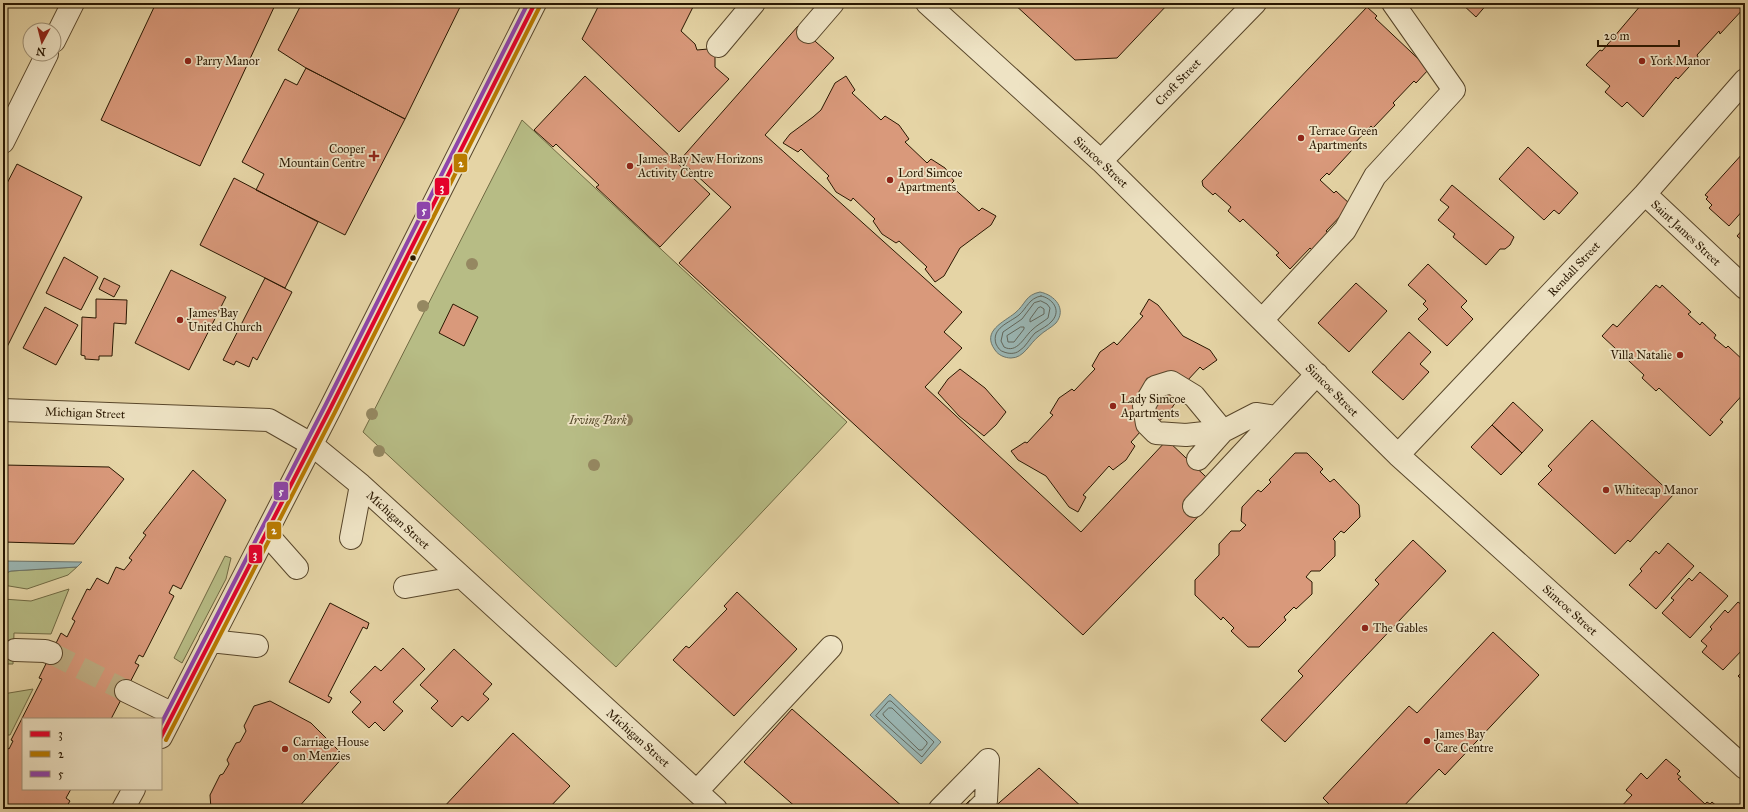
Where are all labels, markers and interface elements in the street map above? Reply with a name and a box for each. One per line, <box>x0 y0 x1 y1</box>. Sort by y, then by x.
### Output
north arrow <box>22 22 62 62</box>
scale bar <box>1598 22 1679 48</box>
text: 20 m <box>1604 29 1630 43</box>
text: N <box>35 44 46 58</box>
place label: Parry Manor <box>196 54 260 68</box>
place label: York Manor <box>1650 54 1710 68</box>
street label: Croft Street <box>1152 55 1204 108</box>
marker: Parry Manor <box>183 56 193 66</box>
marker: York Manor <box>1637 56 1647 66</box>
place label: Terrace Green Apartments <box>1308 124 1378 152</box>
street label: Simcoe Street <box>1071 133 1131 191</box>
marker: Terrace Green Apartments <box>1296 133 1306 143</box>
place label: Cooper Mountain Centre <box>279 142 365 170</box>
marker: Cooper Mountain Centre <box>368 150 380 162</box>
place label: James Bay New Horizons Activity Centre <box>636 152 763 180</box>
line badge: 2 <box>453 153 468 173</box>
text: 2 <box>458 157 464 170</box>
marker: James Bay New Horizons Activity Centre <box>625 161 635 171</box>
place label: Lord Simcoe Apartments <box>897 166 962 194</box>
marker: Lord Simcoe Apartments <box>885 175 895 185</box>
line badge: 3 <box>434 177 450 196</box>
text: 3 <box>440 181 444 195</box>
street label: Saint James Street <box>1648 197 1724 270</box>
line badge: 5 <box>416 201 431 220</box>
text: 5 <box>421 204 427 217</box>
street label: Rendall Street <box>1545 238 1603 299</box>
unlabelled marker <box>408 253 418 263</box>
place label: James Bay United Church <box>186 306 262 334</box>
marker: James Bay United Church <box>175 315 185 325</box>
place label: Villa Natalie <box>1609 348 1672 362</box>
marker: Villa Natalie <box>1675 350 1685 360</box>
street label: Simcoe Street <box>1303 361 1362 420</box>
place label: Lady Simcoe Apartments <box>1120 392 1186 420</box>
marker: Lady Simcoe Apartments <box>1108 401 1118 411</box>
street label: Michigan Street <box>45 405 126 422</box>
park label: Irving Park <box>568 413 627 427</box>
line badge: 5 <box>273 481 289 501</box>
place label: Whitecap Manor <box>1614 483 1698 497</box>
text: 5 <box>278 485 284 498</box>
marker: Whitecap Manor <box>1601 485 1611 495</box>
street label: Michigan Street <box>363 488 433 553</box>
line badge: 2 <box>266 521 282 540</box>
text: 2 <box>271 524 277 537</box>
line badge: 3 <box>248 544 263 564</box>
text: 3 <box>253 548 257 562</box>
street label: Simcoe Street <box>1540 582 1601 639</box>
place label: The Gables <box>1373 621 1428 635</box>
marker: The Gables <box>1360 623 1370 633</box>
street label: Michigan Street <box>603 706 673 771</box>
legend <box>22 718 162 790</box>
text: 3 <box>58 727 63 741</box>
place label: James Bay Care Centre <box>1433 727 1494 755</box>
place label: Carriage House on Menzies <box>293 735 369 763</box>
marker: James Bay Care Centre <box>1422 736 1432 746</box>
marker: Carriage House on Menzies <box>280 744 290 754</box>
text: 2 <box>58 747 64 761</box>
text: 5 <box>58 767 64 781</box>

